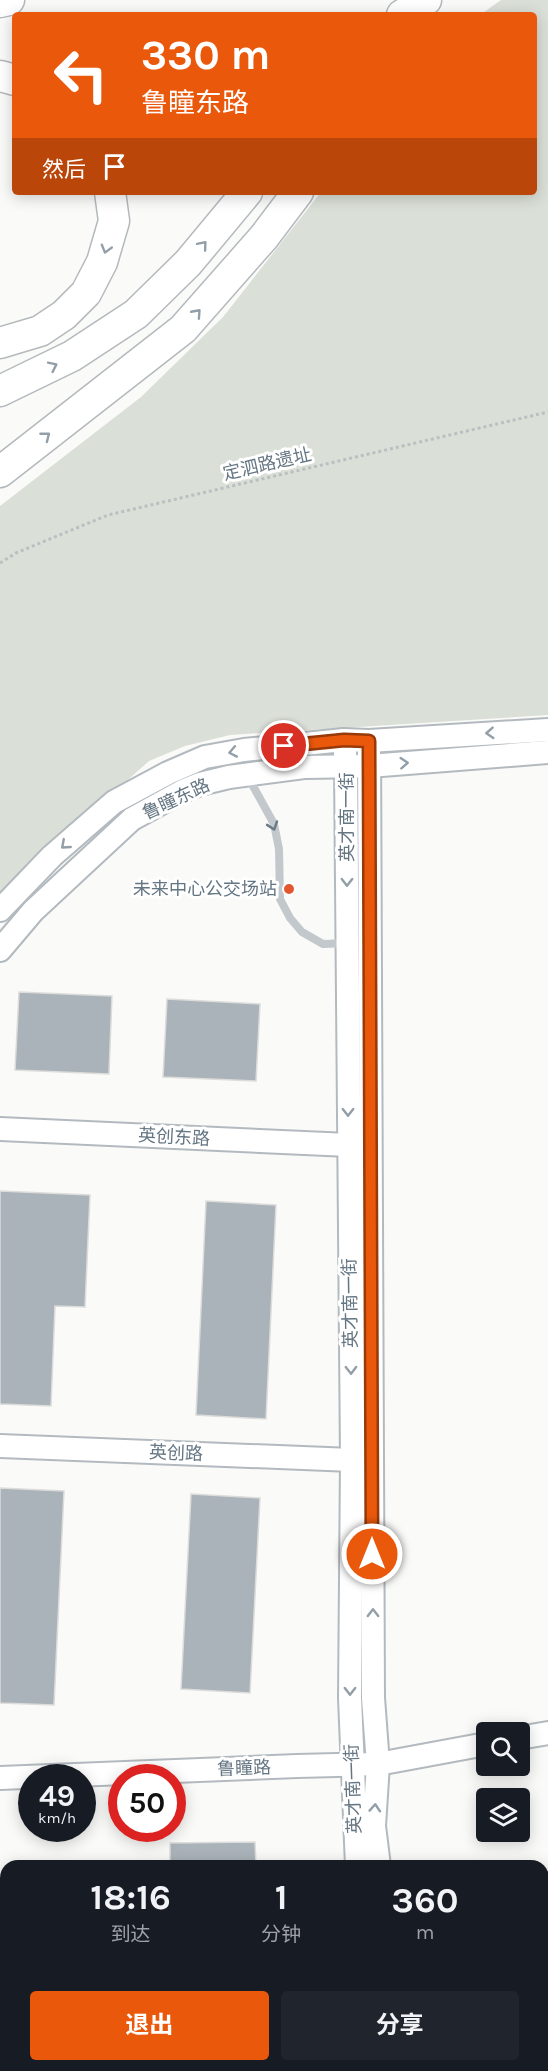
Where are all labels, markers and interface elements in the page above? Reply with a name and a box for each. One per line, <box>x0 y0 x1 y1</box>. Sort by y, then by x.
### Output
text: 330 m <box>141 30 270 80</box>
icon: left <box>42 36 120 114</box>
text: 鲁瞳东路 <box>141 87 249 119</box>
icon: arrive <box>98 150 131 183</box>
text: 然后 <box>42 157 86 183</box>
one-way arrow <box>196 241 207 252</box>
one-way arrow <box>101 243 113 254</box>
one-way arrow <box>190 309 201 320</box>
one-way arrow <box>46 362 57 374</box>
one-way arrow <box>39 433 50 444</box>
street label: 定泗路遗址 <box>221 443 313 485</box>
pin <box>258 720 309 771</box>
one-way arrow <box>485 727 494 740</box>
icon: arrive <box>267 729 300 762</box>
one-way arrow <box>228 745 238 758</box>
one-way arrow <box>400 757 409 770</box>
street label: 英才南一街 <box>336 772 358 862</box>
street label: 鲁瞳东路 <box>139 774 213 824</box>
one-way arrow <box>266 820 278 831</box>
one-way arrow <box>61 838 72 849</box>
place label: 未来中心公交场站 <box>133 878 277 900</box>
one-way arrow <box>341 878 353 887</box>
marker: 未来中心公交场站 <box>282 882 296 896</box>
one-way arrow <box>342 1108 354 1117</box>
street label: 英创东路 <box>137 1124 211 1150</box>
street label: 英才南一街 <box>338 1258 362 1348</box>
one-way arrow <box>345 1366 357 1375</box>
street label: 英创路 <box>149 1441 203 1465</box>
position arrow <box>340 1522 404 1586</box>
one-way arrow <box>367 1609 379 1618</box>
one-way arrow <box>344 1687 356 1696</box>
map controls <box>476 1722 530 1842</box>
button: search <box>476 1722 530 1776</box>
street label: 英才南一街 <box>340 1744 366 1834</box>
street label: 鲁瞳路 <box>217 1756 271 1780</box>
speed limit sign: 50 <box>108 1764 186 1842</box>
text: 49 <box>39 1778 75 1814</box>
button: layers <box>476 1788 530 1842</box>
one-way arrow <box>369 1803 382 1812</box>
text: km/h <box>38 1809 76 1827</box>
text: 18:16 <box>90 1876 171 1918</box>
text: 1 <box>275 1876 288 1918</box>
text: 360 <box>392 1879 459 1921</box>
text: m <box>416 1921 434 1944</box>
text: 到达 <box>111 1923 151 1946</box>
text: 分钟 <box>261 1923 301 1946</box>
button: 退出 <box>30 1991 269 2060</box>
button: 分享 <box>281 1991 519 2060</box>

